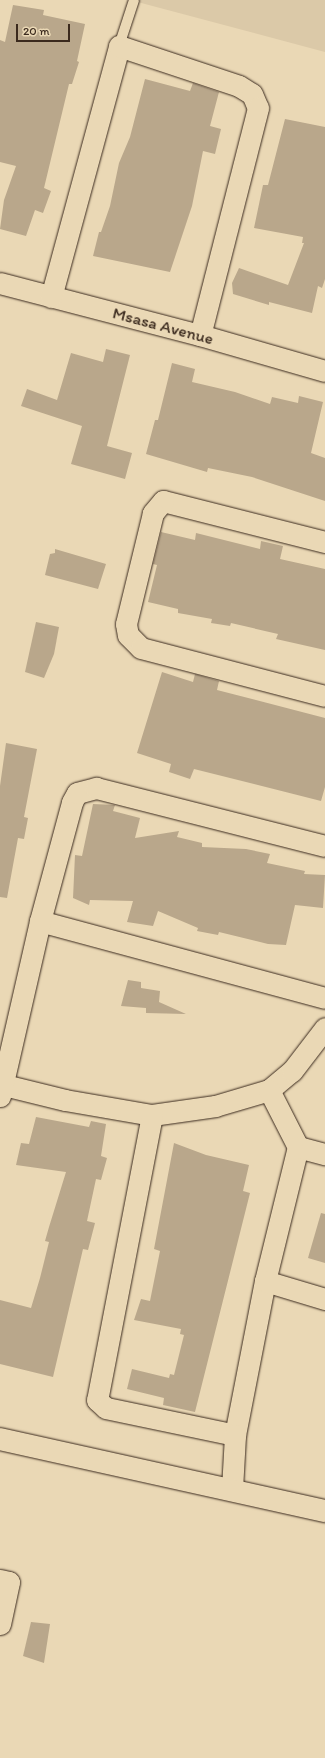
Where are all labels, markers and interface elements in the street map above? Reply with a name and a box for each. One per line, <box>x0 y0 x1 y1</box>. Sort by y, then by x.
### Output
scale bar <box>18 16 72 42</box>
text: 20 m <box>23 24 50 38</box>
street label: Msasa Avenue <box>111 303 215 349</box>

